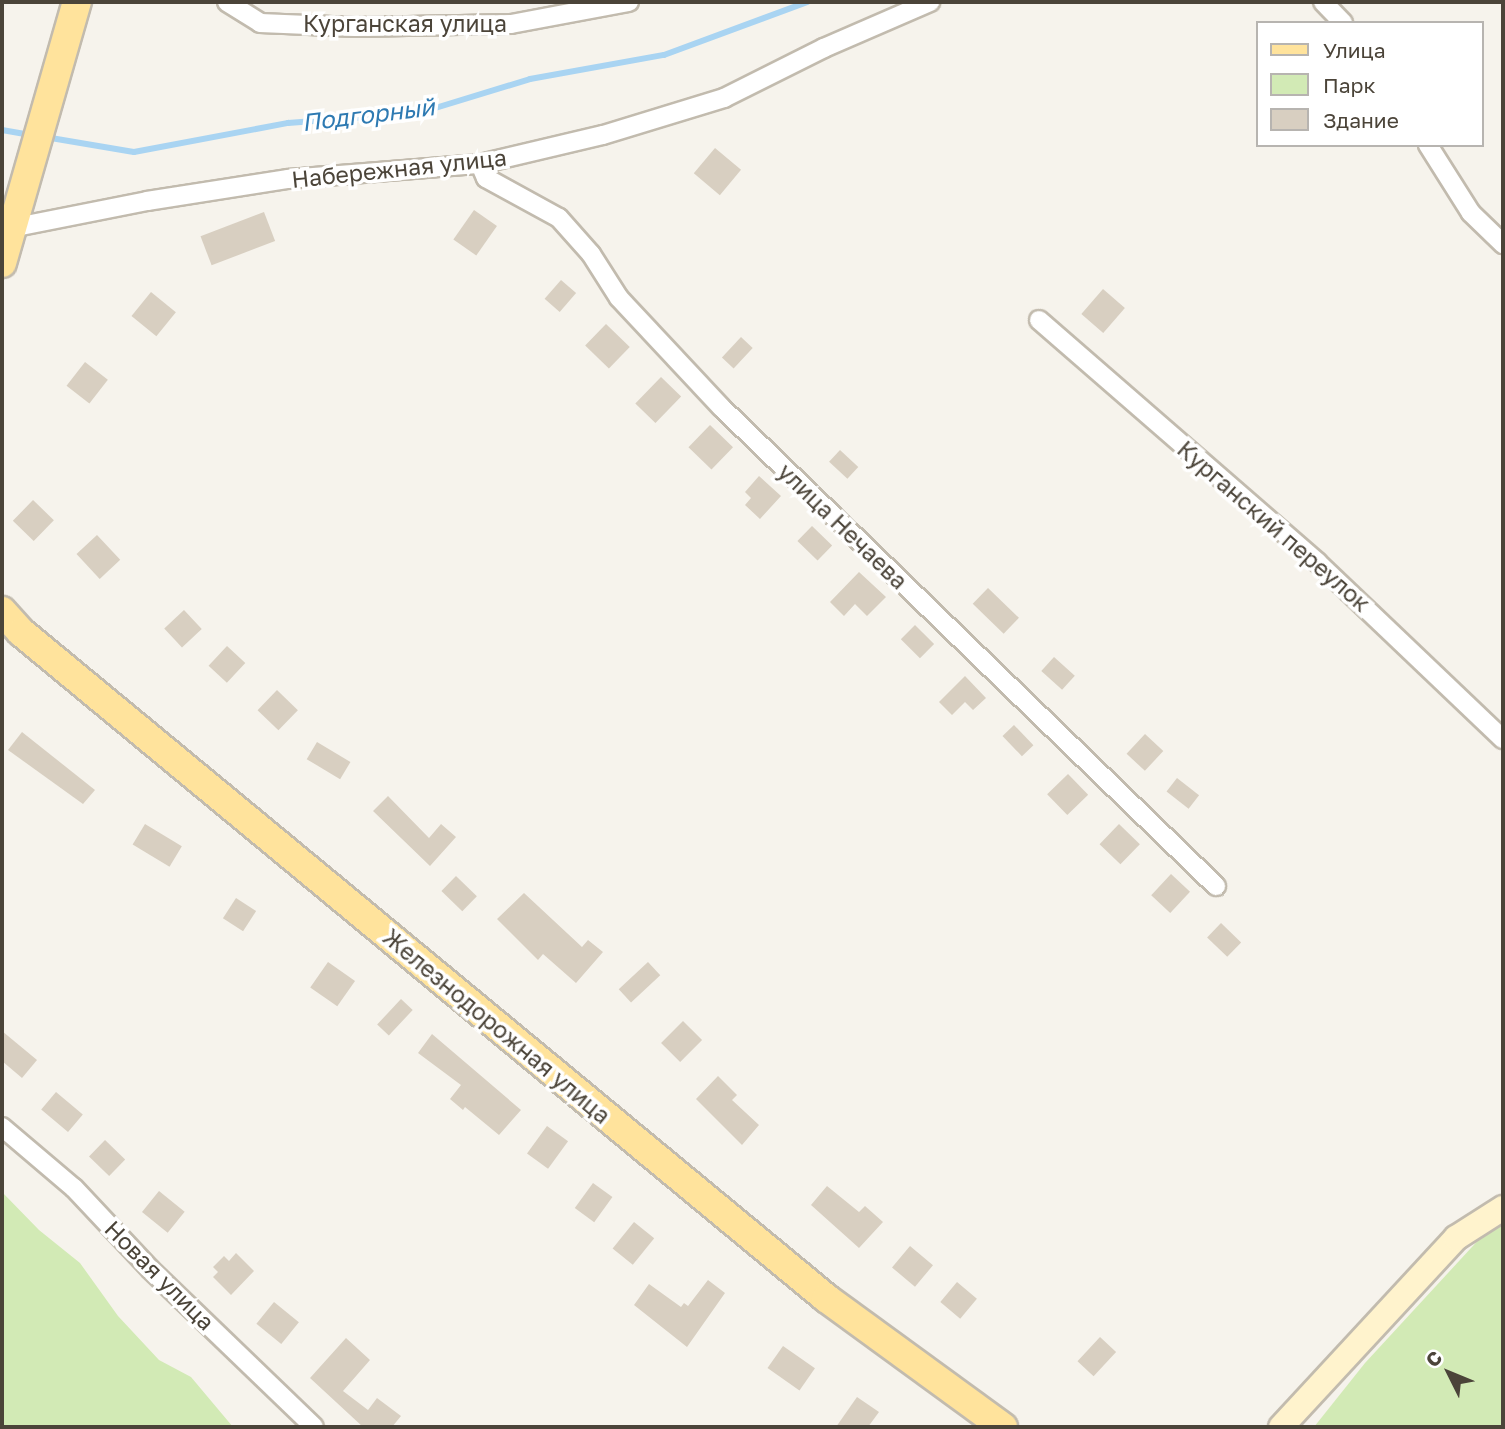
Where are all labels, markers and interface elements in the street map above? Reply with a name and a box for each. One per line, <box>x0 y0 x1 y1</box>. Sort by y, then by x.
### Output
street label: Курганская улица <box>303 9 507 37</box>
legend <box>1256 21 1484 147</box>
text: Улица <box>1323 37 1386 63</box>
text: Парк <box>1323 72 1376 98</box>
water label: Подгорный <box>300 92 436 136</box>
text: Здание <box>1323 107 1399 133</box>
street label: Набережная улица <box>290 143 508 193</box>
street label: Курганский переулок <box>1172 435 1376 617</box>
street label: улица Нечаева <box>773 457 913 595</box>
street label: Железнодорожная улица <box>378 923 616 1129</box>
street label: Новая улица <box>99 1214 221 1336</box>
north arrow <box>1414 1338 1484 1408</box>
text: С <box>1420 1346 1446 1371</box>

